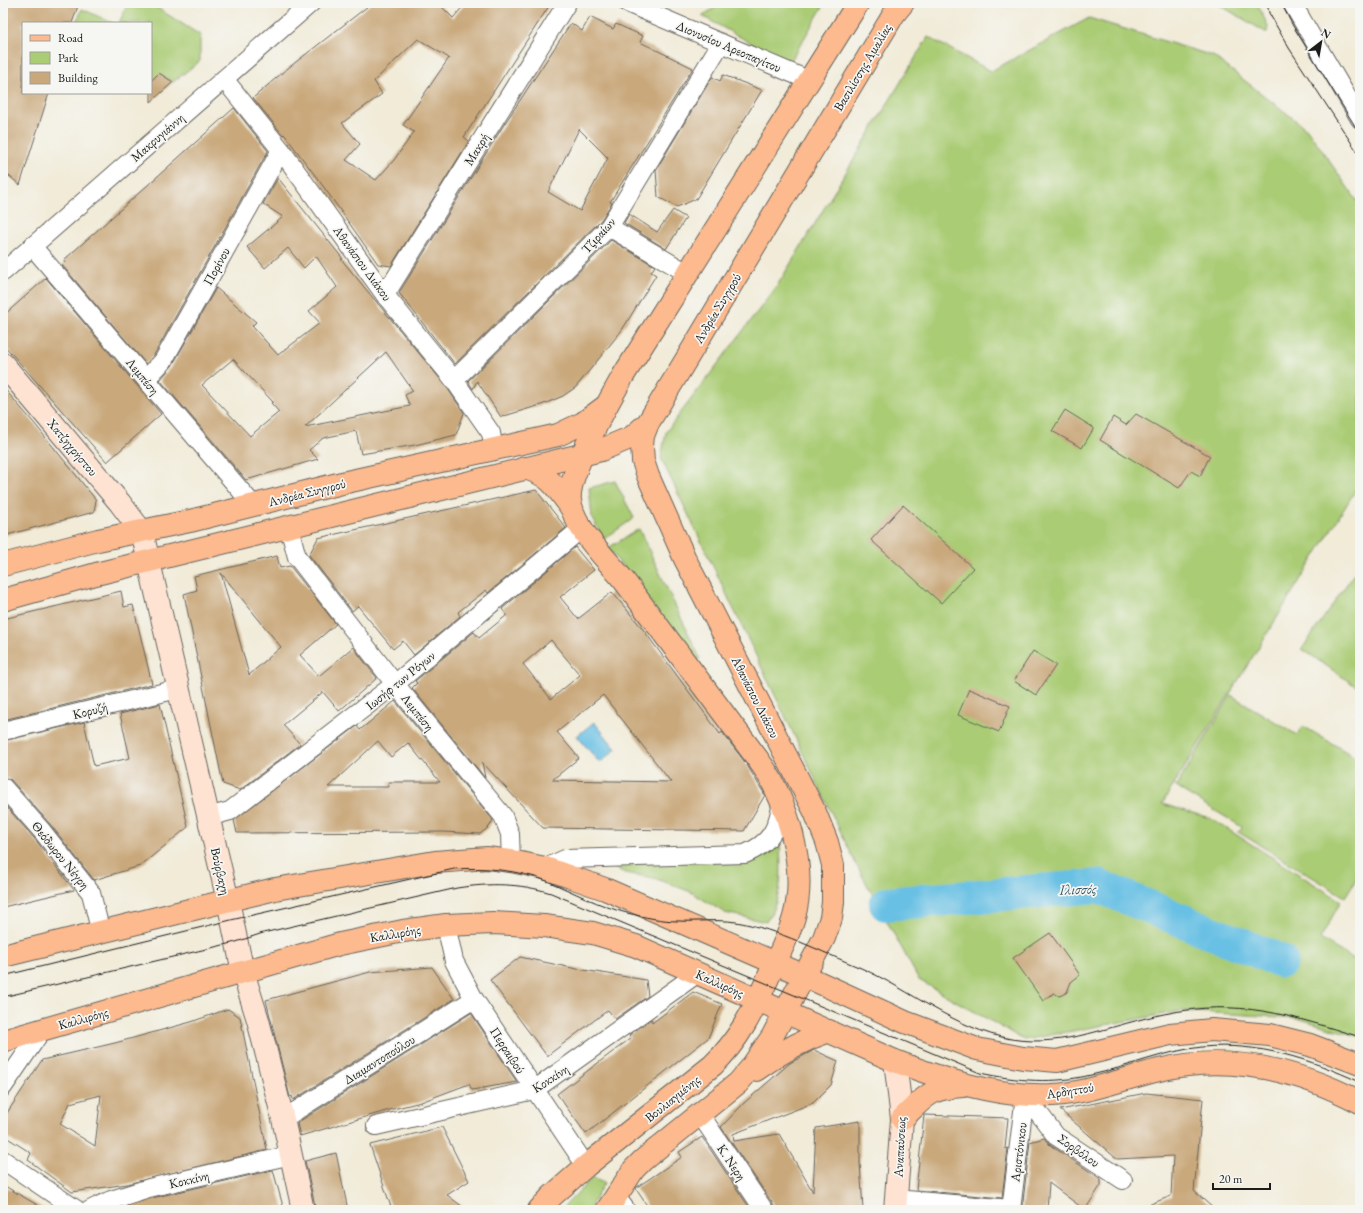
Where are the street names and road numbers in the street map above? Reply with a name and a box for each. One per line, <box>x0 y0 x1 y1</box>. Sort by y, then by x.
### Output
street label: Διονυσίου Αρεοπαγίτου <box>674 17 784 76</box>
street label: Βασιλίσσης Αμαλίας <box>830 20 895 114</box>
street label: Μακρυγιάννη <box>127 109 188 165</box>
street label: Μακρή <box>460 130 493 169</box>
street label: Τζιραίων <box>578 214 619 257</box>
street label: Αθανάσιου Διάκου <box>329 221 396 305</box>
street label: Πορίνου <box>199 244 234 288</box>
street label: Ανδρέα Συγγρού <box>689 270 745 347</box>
street label: Λεμπέση <box>121 353 163 399</box>
street label: Χατζηχρήστου <box>43 414 102 480</box>
street label: Ανδρέα Συγγρού <box>266 475 348 511</box>
street label: Ιωσήφ των Ρόγων <box>362 647 439 714</box>
street label: Αθανάσιου Διάκου <box>727 653 783 741</box>
street label: Λεμπέση <box>397 689 438 735</box>
street label: Κορυζή <box>71 698 109 723</box>
street label: Θεόδωρου Νέγρη <box>28 818 93 893</box>
street label: Βούρβαχη <box>207 846 234 897</box>
street label: Καλλιρόης <box>368 921 422 946</box>
street label: Καλλιρόης <box>693 965 747 1002</box>
street label: Καλλιρόης <box>56 1003 111 1034</box>
street label: Περραιβού <box>486 1024 529 1077</box>
street label: Διαμαντοπούλου <box>340 1031 418 1088</box>
street label: Κοκκίνη <box>529 1060 572 1097</box>
street label: Βουλιαγμένης <box>641 1071 704 1126</box>
street label: Αρδηττού <box>1044 1078 1095 1103</box>
street label: Αναπαύσεως <box>889 1116 910 1179</box>
street label: Αριστόνικου <box>1006 1121 1031 1184</box>
street label: Σορβόλου <box>1054 1130 1103 1171</box>
street label: Κ. Νερη <box>713 1141 750 1184</box>
street label: Κοκκίνη <box>167 1167 211 1192</box>

